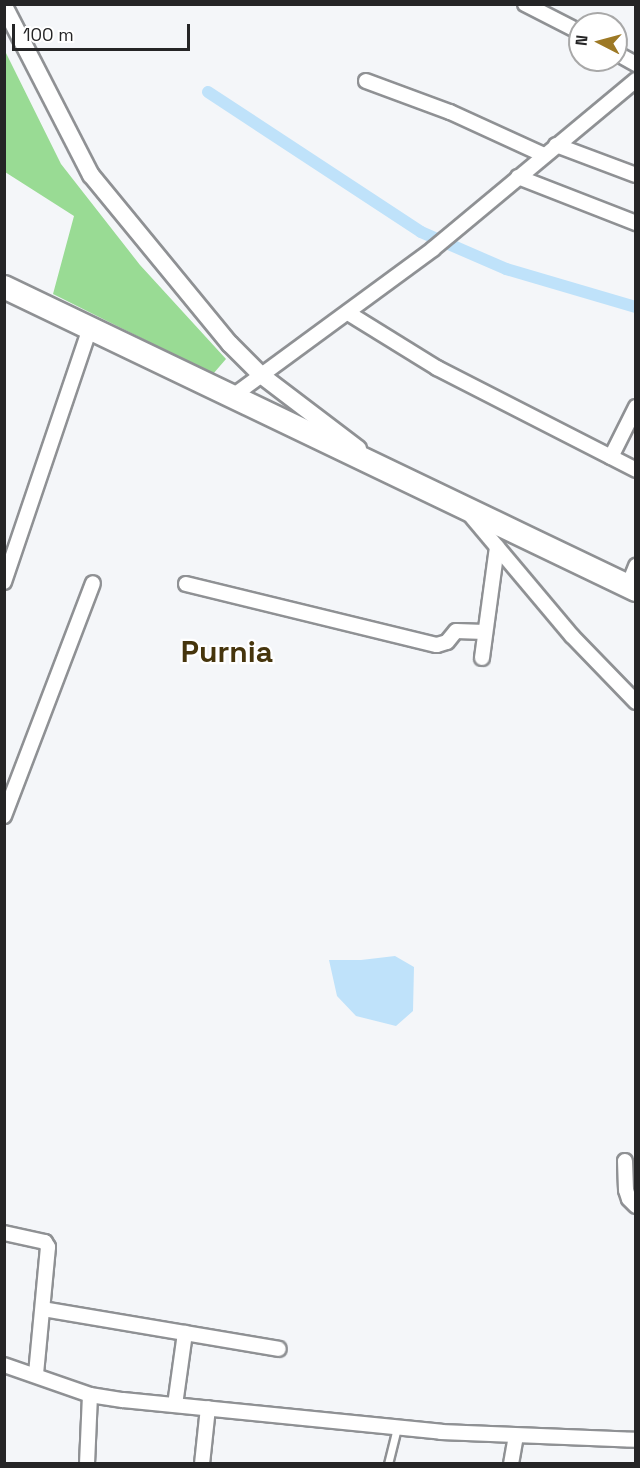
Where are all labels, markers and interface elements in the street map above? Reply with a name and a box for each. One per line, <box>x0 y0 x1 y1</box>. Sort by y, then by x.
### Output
scale bar <box>15 12 194 50</box>
north arrow <box>568 12 628 72</box>
text: 100 m <box>23 23 74 46</box>
text: N <box>571 34 593 47</box>
district label: Purnia <box>181 634 273 670</box>

